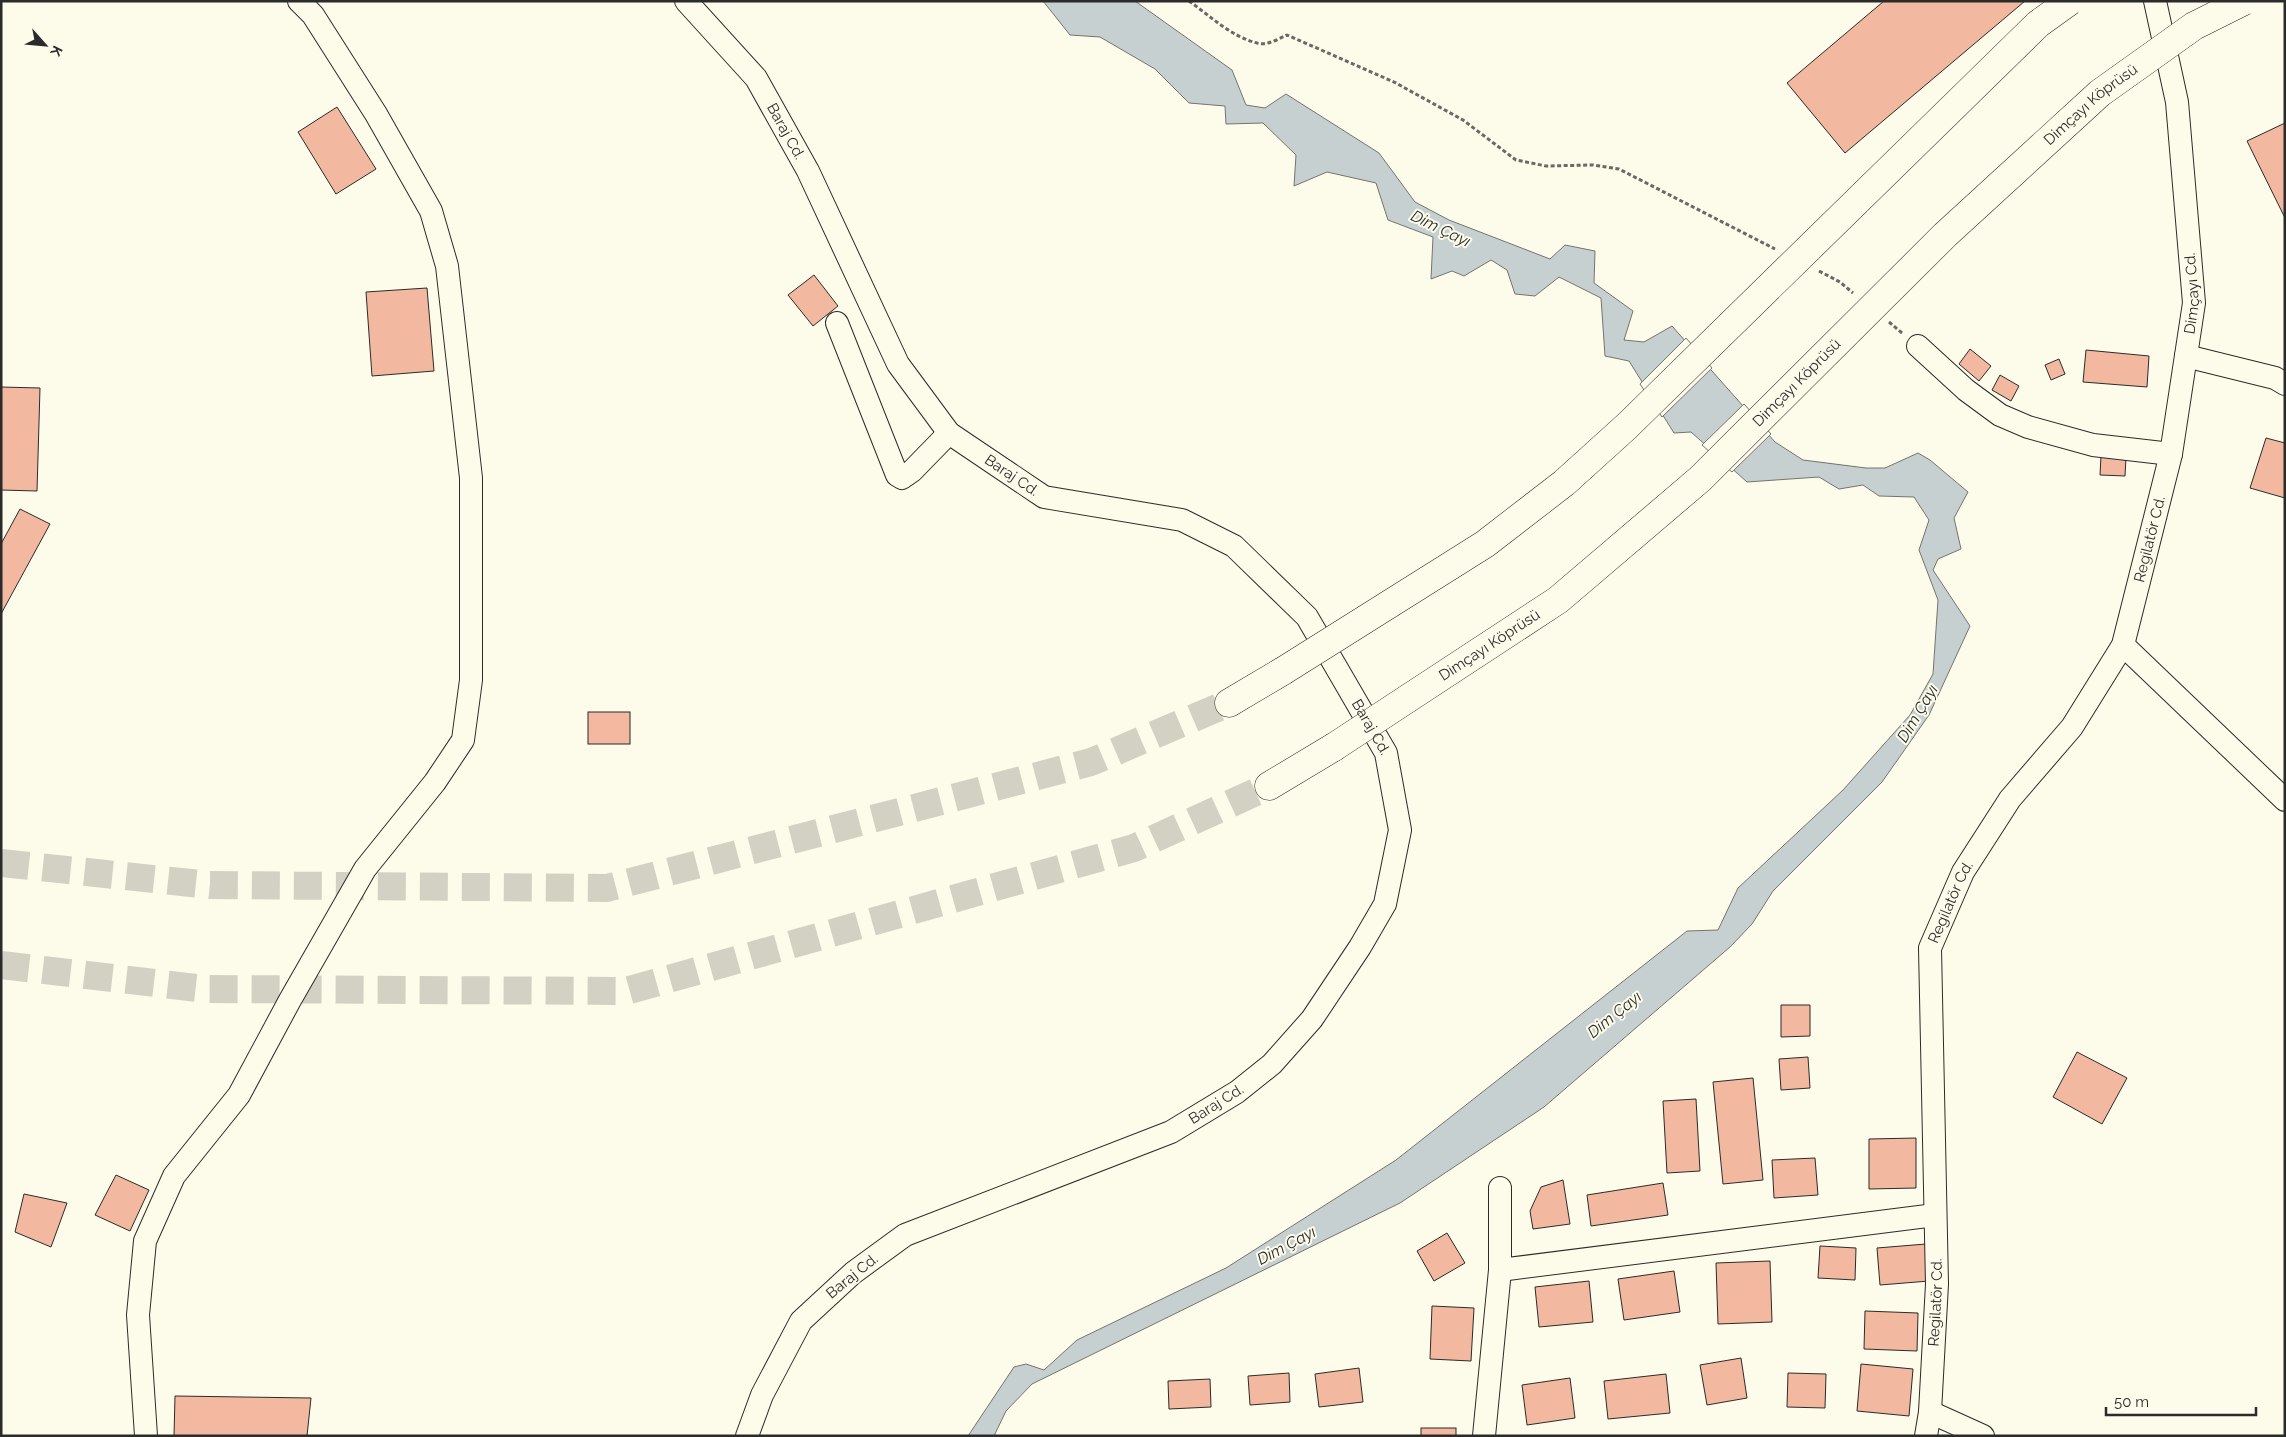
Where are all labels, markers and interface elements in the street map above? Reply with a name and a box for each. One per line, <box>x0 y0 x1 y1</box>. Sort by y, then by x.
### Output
north arrow <box>20 20 70 70</box>
text: K <box>47 43 66 59</box>
street label: Dimçayı Köprüsü <box>2040 60 2141 149</box>
street label: Baraj Cd. <box>763 100 809 162</box>
water label: Dim Çayı <box>1408 206 1474 251</box>
street label: Dimçayı Cd. <box>2180 252 2203 335</box>
street label: Dimçayı Köprüsü <box>1749 335 1845 430</box>
street label: Baraj Cd. <box>981 451 1042 500</box>
street label: Regilatör Cd. <box>2130 494 2169 584</box>
street label: Dimçayı Köprüsü <box>1436 605 1543 685</box>
water label: Dim Çayı <box>1893 681 1942 745</box>
street label: Baraj Cd. <box>1348 696 1394 758</box>
street label: Regilatör Cd. <box>1924 857 1977 946</box>
water label: Dim Çayı <box>1584 987 1645 1042</box>
street label: Baraj Cd. <box>1185 1080 1247 1128</box>
water label: Dim Çayı <box>1254 1222 1319 1269</box>
street label: Baraj Cd. <box>823 1250 881 1302</box>
street label: Regilatör Cd. <box>1925 1258 1946 1347</box>
scale bar <box>2106 1384 2256 1416</box>
text: 50 m <box>2114 1393 2149 1411</box>

